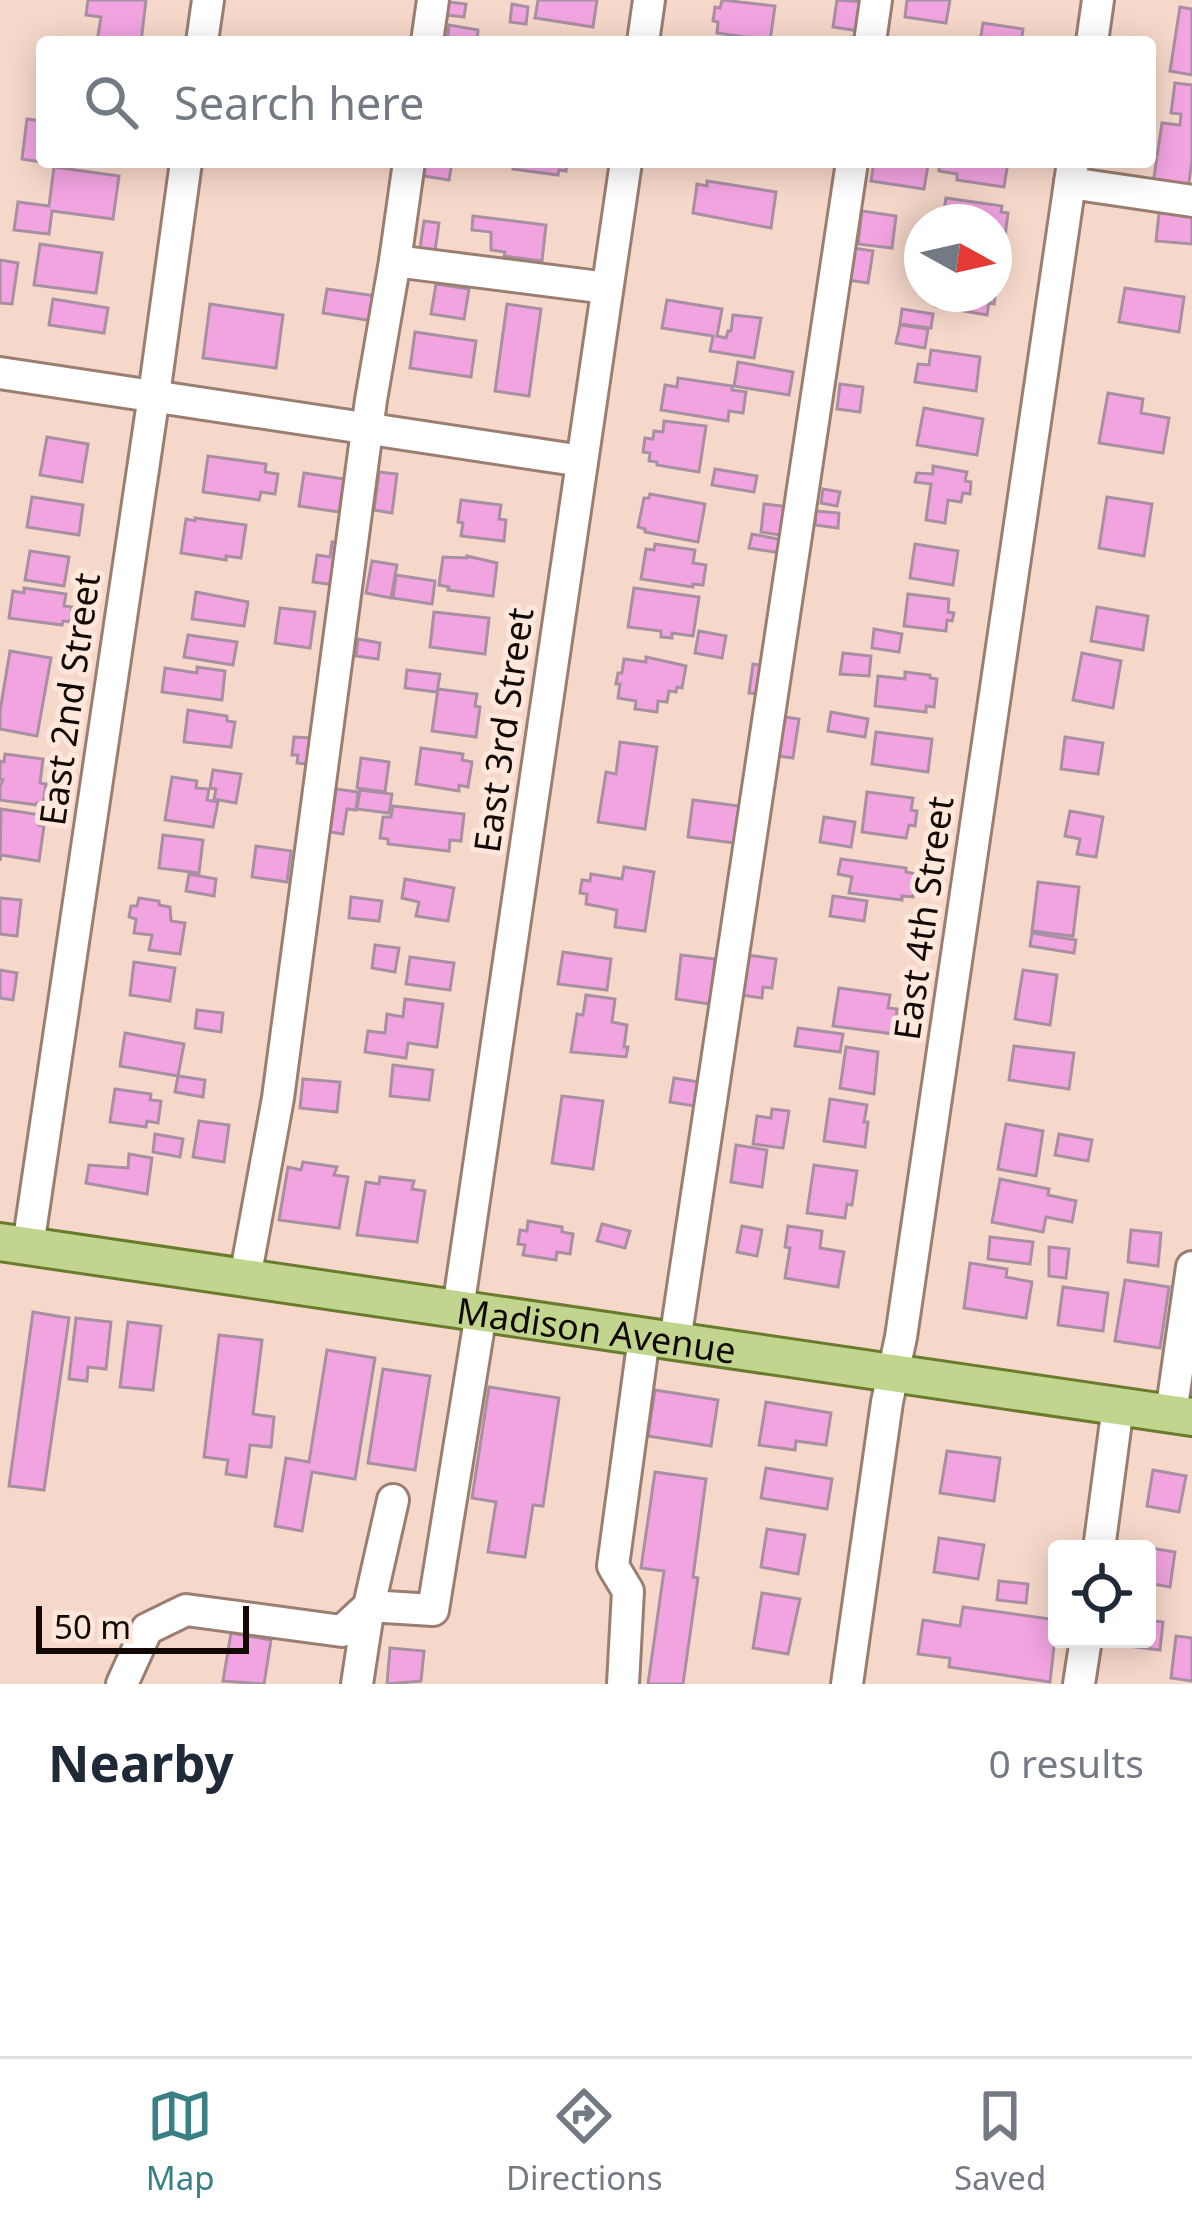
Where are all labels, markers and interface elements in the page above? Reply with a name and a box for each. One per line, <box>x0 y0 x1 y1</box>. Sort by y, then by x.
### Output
search box <box>36 36 1156 168</box>
icon: search <box>78 69 144 135</box>
text: Search here <box>174 72 424 133</box>
north arrow <box>904 204 1012 312</box>
street label: East 2nd Street <box>27 569 111 829</box>
street label: East 3rd Street <box>462 605 544 855</box>
street label: East 4th Street <box>882 793 964 1043</box>
street label: Madison Avenue <box>454 1285 739 1374</box>
map controls <box>1048 1540 1156 1648</box>
button: locate <box>1048 1540 1156 1648</box>
scale bar <box>36 1600 249 1653</box>
text: 50 m <box>54 1604 131 1649</box>
text: Nearby <box>48 1727 234 1797</box>
text: 0 results <box>989 1736 1144 1789</box>
tab: Map <box>146 2083 214 2200</box>
tab: Directions <box>506 2083 663 2200</box>
tab: Saved <box>954 2083 1046 2200</box>

